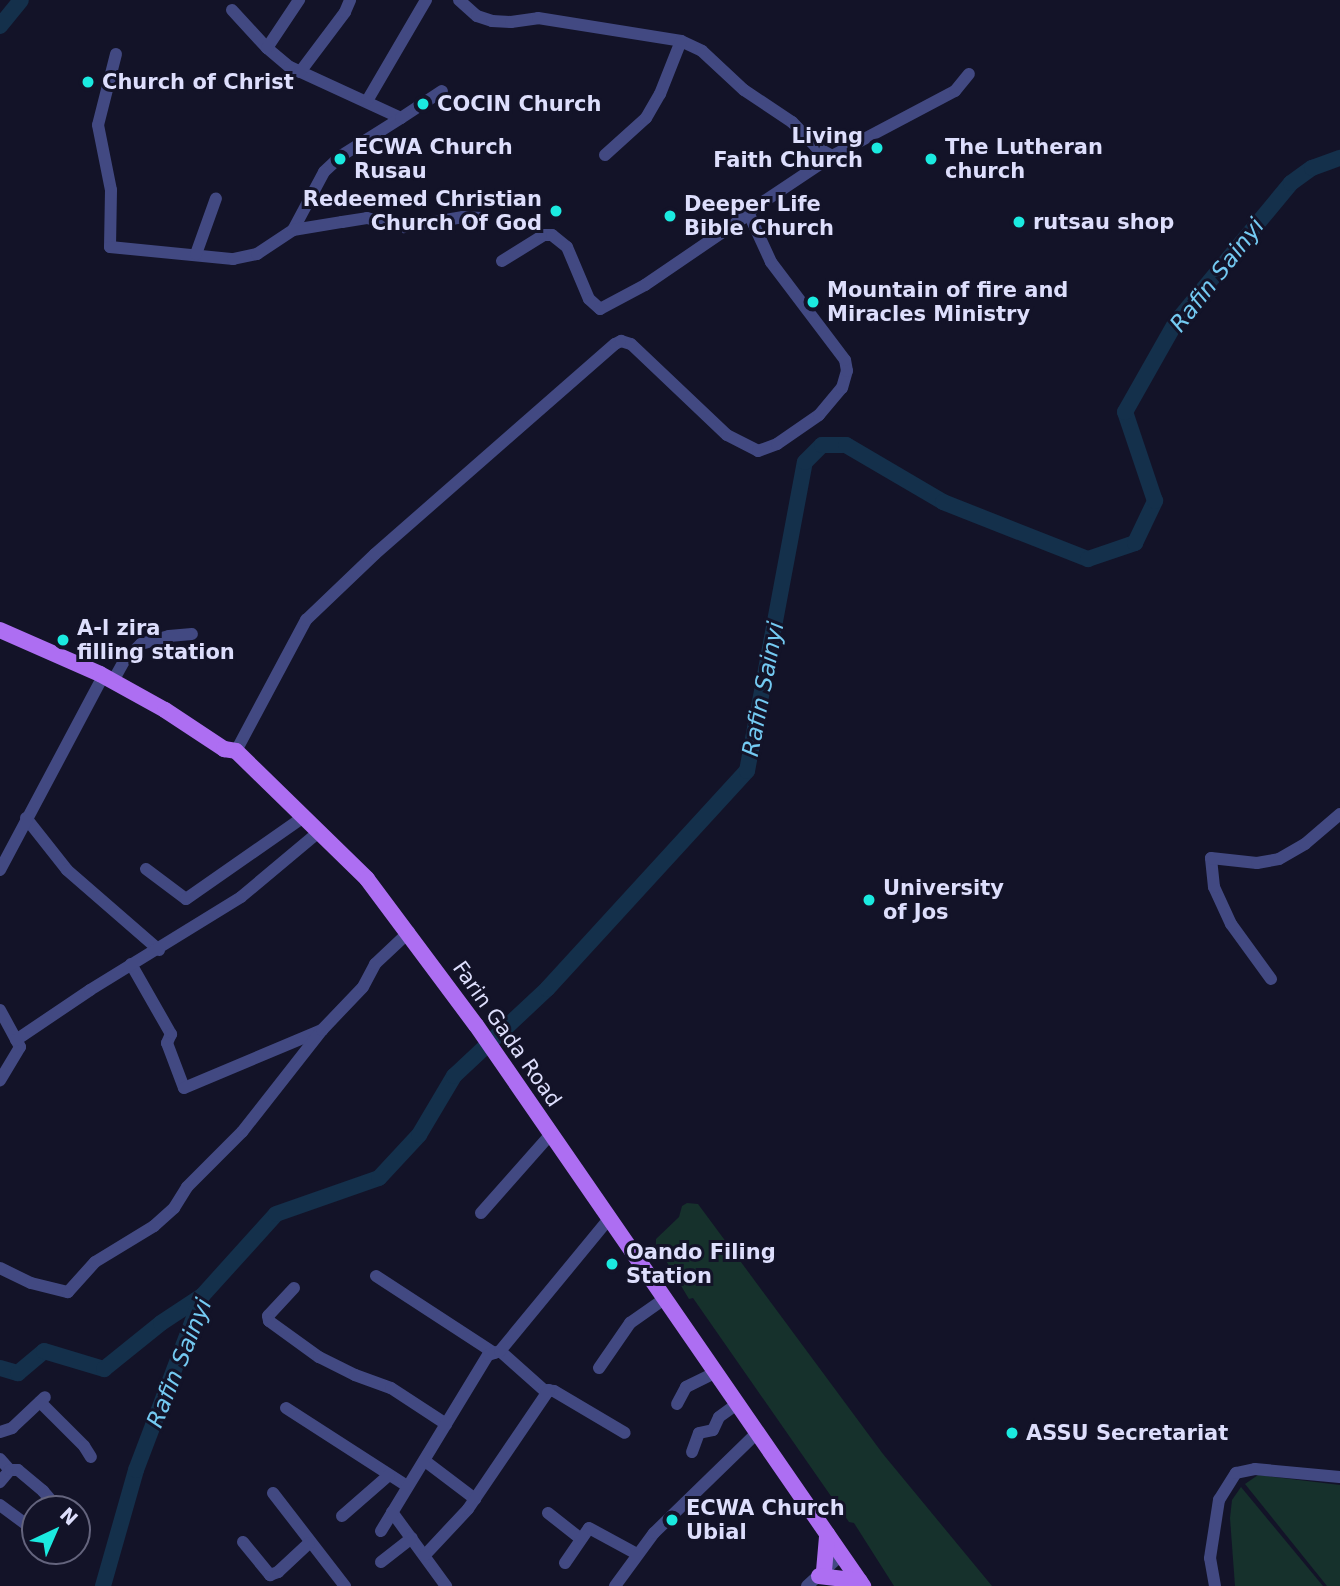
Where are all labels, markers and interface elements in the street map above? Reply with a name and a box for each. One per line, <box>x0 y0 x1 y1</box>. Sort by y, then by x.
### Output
place label: Church of Christ <box>102 69 294 95</box>
marker: Church of Christ <box>80 74 96 90</box>
place label: COCIN Church <box>437 91 601 117</box>
marker: COCIN Church <box>415 96 431 112</box>
place label: Living Faith Church <box>713 123 863 173</box>
place label: ECWA Church Rusau <box>354 134 513 184</box>
place label: The Lutheran church <box>945 134 1103 184</box>
marker: Living Faith Church <box>869 140 885 156</box>
marker: ECWA Church Rusau <box>332 151 348 167</box>
marker: The Lutheran church <box>923 151 939 167</box>
place label: Redeemed Christian Church Of God <box>303 186 542 236</box>
place label: Deeper Life Bible Church <box>684 191 834 241</box>
marker: Redeemed Christian Church Of God <box>548 203 564 219</box>
marker: Deeper Life Bible Church <box>662 208 678 224</box>
place label: rutsau shop <box>1033 209 1174 235</box>
water label: Rafin Sainyi <box>1164 213 1270 337</box>
marker: rutsau shop <box>1011 214 1027 230</box>
place label: Mountain of fire and Miracles Ministry <box>827 277 1068 327</box>
marker: Mountain of fire and Miracles Ministry <box>805 294 821 310</box>
place label: A-l zira filling station <box>77 615 235 665</box>
water label: Rafin Sainyi <box>736 619 790 759</box>
marker: A-l zira filling station <box>55 632 71 648</box>
place label: University of Jos <box>883 875 1004 925</box>
marker: University of Jos <box>861 892 877 908</box>
street label: Farin Gada Road <box>447 956 567 1112</box>
place label: Oando Filing Station <box>626 1239 776 1289</box>
marker: Oando Filing Station <box>604 1256 620 1272</box>
water label: Rafin Sainyi <box>141 1295 217 1431</box>
place label: ASSU Secretariat <box>1026 1420 1228 1446</box>
marker: ASSU Secretariat <box>1004 1425 1020 1441</box>
north arrow <box>21 1495 91 1565</box>
place label: ECWA Church Ubial <box>686 1495 845 1545</box>
text: N <box>56 1503 83 1530</box>
marker: ECWA Church Ubial <box>664 1512 680 1528</box>

